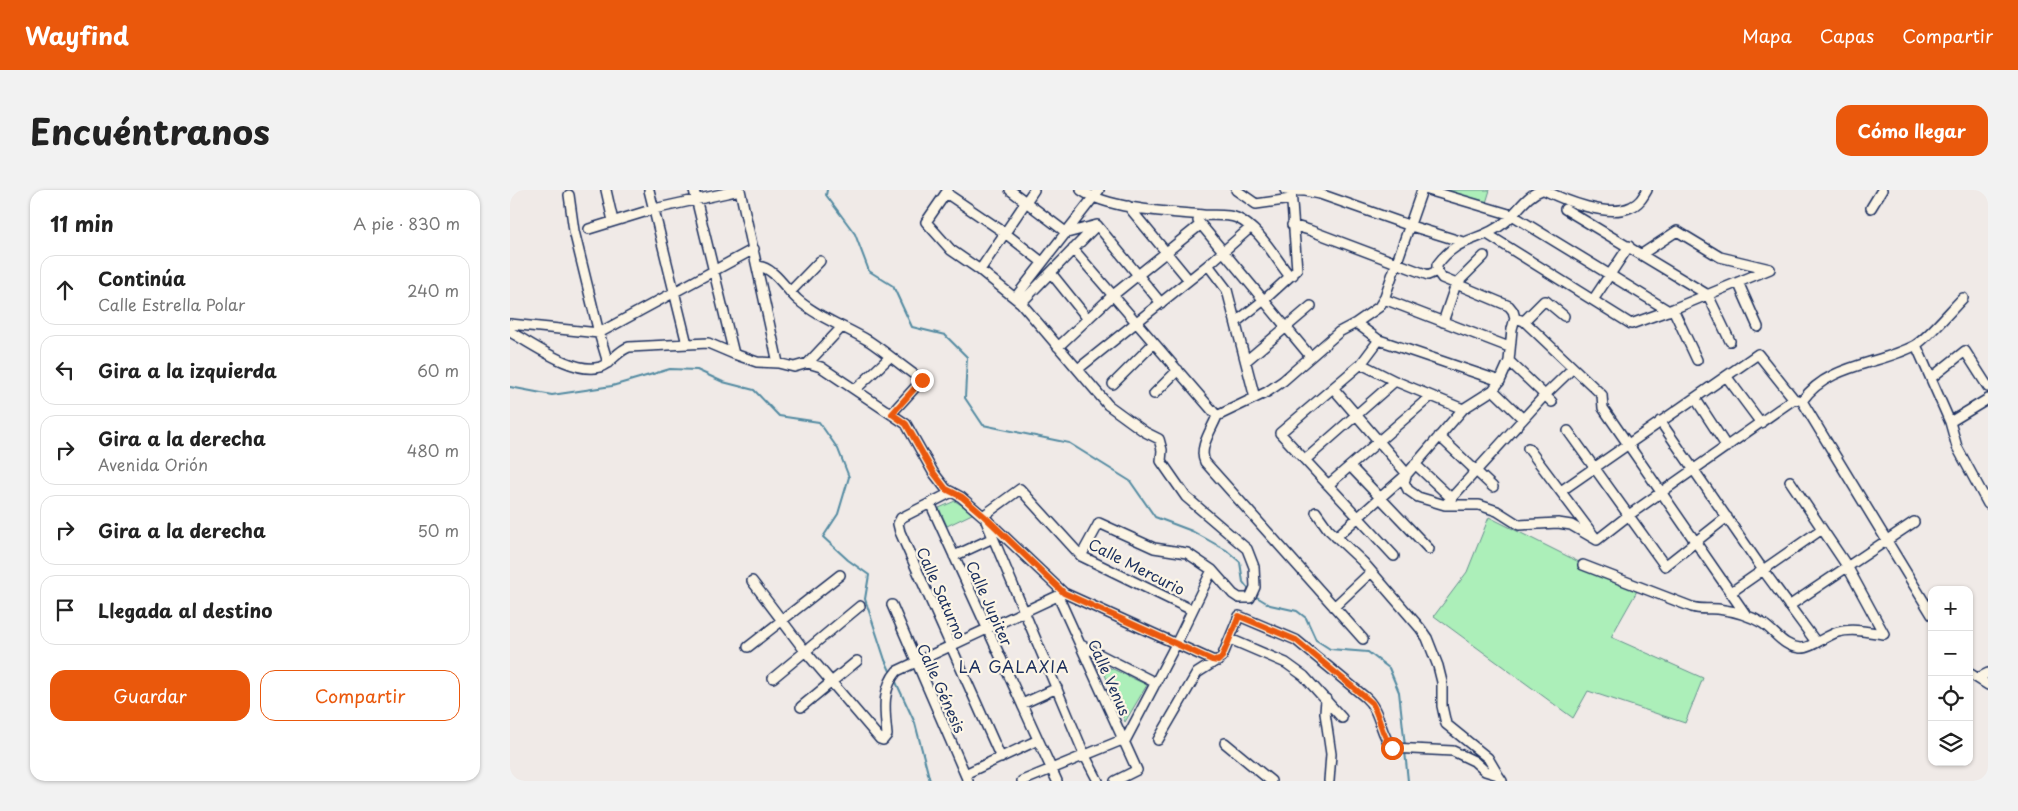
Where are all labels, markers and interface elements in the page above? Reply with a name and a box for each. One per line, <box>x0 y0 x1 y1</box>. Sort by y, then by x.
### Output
text: Wayfind <box>25 17 129 53</box>
text: Mapa <box>1742 22 1792 49</box>
text: Capas <box>1820 22 1874 49</box>
text: Compartir <box>1902 22 1993 49</box>
text: Encuéntranos <box>30 104 270 157</box>
button: Cómo llegar <box>1836 105 1988 156</box>
text: 11 min <box>50 207 114 239</box>
text: A pie · 830 m <box>353 211 460 235</box>
text: Continúa <box>98 264 186 292</box>
icon: ahead <box>51 276 79 304</box>
text: 240 m <box>407 278 459 302</box>
text: Calle Estrella Polar <box>98 292 245 316</box>
icon: left <box>51 356 79 384</box>
text: Gira a la izquierda <box>98 356 277 384</box>
text: 60 m <box>417 358 459 382</box>
route end <box>911 369 934 392</box>
text: Gira a la derecha <box>98 424 266 452</box>
icon: right <box>51 436 79 464</box>
text: 480 m <box>407 438 459 462</box>
text: Avenida Orión <box>98 452 208 476</box>
icon: right <box>51 516 79 544</box>
text: Gira a la derecha <box>98 516 266 544</box>
text: 50 m <box>418 518 459 542</box>
street label: Calle Mercurio <box>1085 532 1189 600</box>
street label: Calle Saturno <box>911 543 973 643</box>
street label: Calle Jupiter <box>961 557 1019 649</box>
map controls <box>1928 586 1973 766</box>
button: + <box>1928 586 1973 631</box>
icon: arrive <box>51 596 79 624</box>
text: Llegada al destino <box>98 596 272 624</box>
button: − <box>1928 631 1973 676</box>
street label: Calle Venus <box>1083 635 1137 719</box>
street label: Calle Génesis <box>912 639 972 737</box>
district label: LA GALAXIA <box>958 654 1070 678</box>
button: Guardar <box>50 670 250 721</box>
button: Compartir <box>260 670 460 721</box>
button: locate <box>1928 676 1973 721</box>
button: layers <box>1928 721 1973 766</box>
route start <box>1381 737 1404 760</box>

